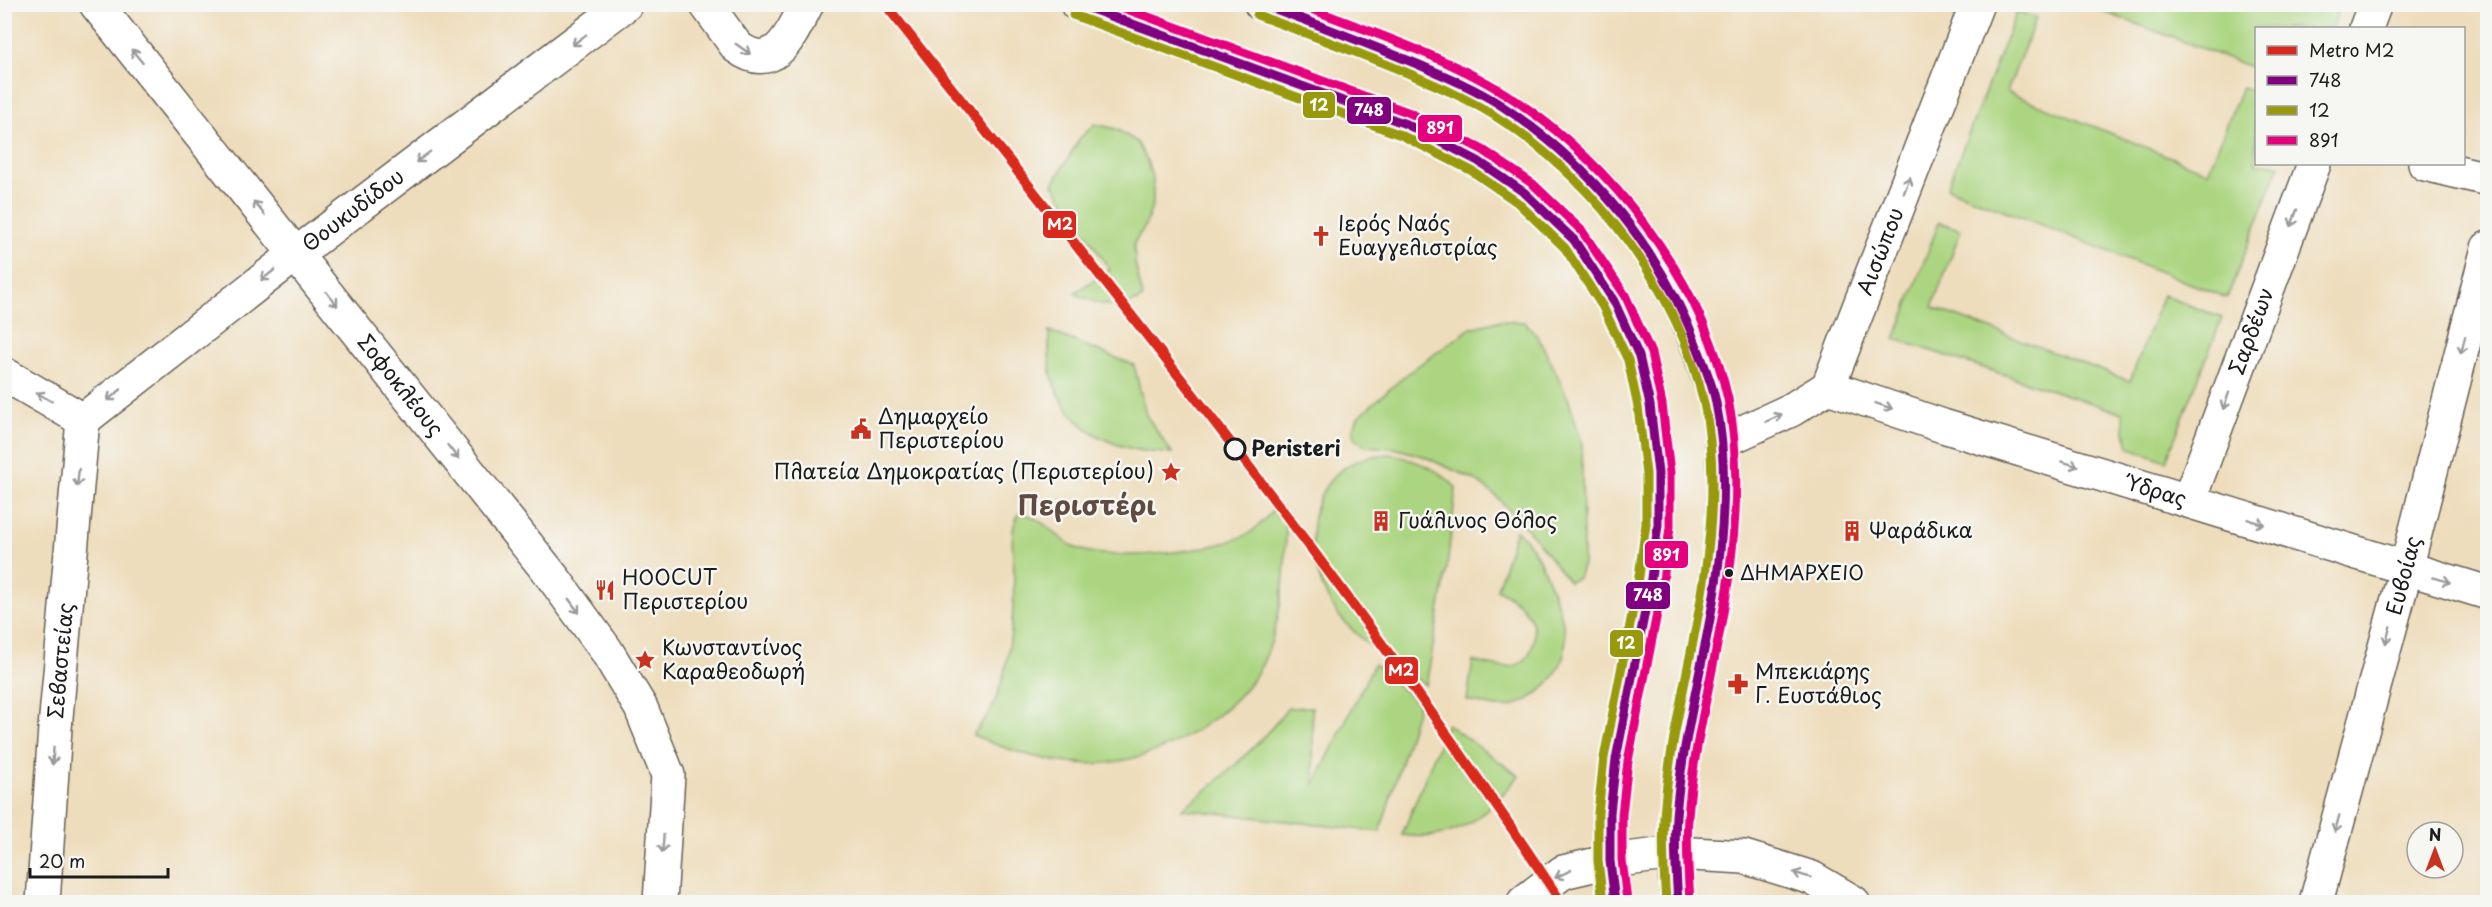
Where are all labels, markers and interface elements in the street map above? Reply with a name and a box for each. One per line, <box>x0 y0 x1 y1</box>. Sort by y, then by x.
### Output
legend <box>2255 27 2465 165</box>
one-way arrow <box>571 33 587 46</box>
text: Metro Μ2 <box>2309 36 2394 63</box>
one-way arrow <box>735 42 751 55</box>
one-way arrow <box>131 48 144 64</box>
text: 748 <box>2309 66 2341 93</box>
line badge: 12 <box>1302 91 1336 119</box>
text: 12 <box>1310 92 1328 116</box>
line badge: 748 <box>1346 96 1392 125</box>
text: 12 <box>2309 96 2330 123</box>
text: 748 <box>1354 97 1384 121</box>
line badge: 891 <box>1417 114 1463 143</box>
text: 891 <box>1426 115 1454 139</box>
text: 891 <box>2309 126 2339 153</box>
one-way arrow <box>416 151 432 164</box>
street label: Θουκυδίδου <box>294 160 410 258</box>
one-way arrow <box>1902 176 1913 195</box>
one-way arrow <box>253 200 266 216</box>
street label: Αισώπου <box>1847 202 1910 299</box>
place label: Ιερός Ναός Ευαγγελιστρίας <box>1338 206 1498 262</box>
one-way arrow <box>2287 208 2298 227</box>
line badge: Μ2 <box>1042 210 1077 239</box>
text: Μ2 <box>1047 211 1073 235</box>
church icon: Ιερός Ναός Ευαγγελιστρίας <box>1309 224 1333 248</box>
one-way arrow <box>260 269 276 282</box>
street label: Σαρδέων <box>2219 283 2281 379</box>
one-way arrow <box>326 291 339 307</box>
street label: Σοφοκλέους <box>351 326 452 442</box>
one-way arrow <box>2456 335 2468 354</box>
one-way arrow <box>107 389 123 402</box>
one-way arrow <box>36 391 53 403</box>
one-way arrow <box>2219 391 2230 410</box>
place label: Δημαρχείο Περιστερίου <box>878 399 1004 455</box>
one-way arrow <box>1874 401 1893 412</box>
one-way arrow <box>1765 412 1783 423</box>
public building icon: Δημαρχείο Περιστερίου <box>849 417 873 441</box>
place label: Peristeri <box>1251 431 1341 463</box>
marker: Peristeri <box>1224 438 1246 460</box>
one-way arrow <box>447 444 460 460</box>
place label: Πλατεία Δημοκρατίας (Περιστερίου) <box>773 454 1154 486</box>
one-way arrow <box>2060 459 2079 470</box>
place icon: Πλατεία Δημοκρατίας (Περιστερίου) <box>1159 460 1183 484</box>
street label: Ύδρας <box>2120 464 2191 514</box>
one-way arrow <box>72 467 83 487</box>
district label: Περιστέρι <box>1018 483 1156 524</box>
place label: Γυάλινος Θόλος <box>1398 503 1557 535</box>
building icon: Γυάλινος Θόλος <box>1369 509 1393 533</box>
place label: Ψαράδικα <box>1869 513 1973 545</box>
one-way arrow <box>2246 517 2265 528</box>
building icon: Ψαράδικα <box>1840 519 1864 543</box>
street label: Ευβοίας <box>2376 532 2428 618</box>
line badge: 891 <box>1644 540 1689 569</box>
text: 891 <box>1652 542 1680 566</box>
place label: ΔΗΜΑΡΧΕΙΟ <box>1740 557 1864 587</box>
place label: HOOCUT Περιστερίου <box>622 560 748 616</box>
marker: ΔΗΜΑΡΧΕΙΟ <box>1723 567 1735 579</box>
one-way arrow <box>2432 575 2451 586</box>
restaurant icon: HOOCUT Περιστερίου <box>593 578 617 602</box>
line badge: 748 <box>1625 581 1671 610</box>
text: 748 <box>1633 582 1663 606</box>
one-way arrow <box>567 597 580 613</box>
street label: Σεβαστείας <box>38 601 80 720</box>
one-way arrow <box>2381 626 2393 645</box>
line badge: 12 <box>1609 629 1644 658</box>
place label: Κωνσταντίνος Καραθεοδωρή <box>662 630 805 686</box>
text: 12 <box>1617 630 1635 654</box>
place icon: Κωνσταντίνος Καραθεοδωρή <box>633 648 657 672</box>
place label: Μπεκιάρης Γ. Ευστάθιος <box>1755 654 1882 710</box>
line badge: Μ2 <box>1384 656 1419 685</box>
text: Μ2 <box>1388 657 1414 681</box>
pharmacy icon: Μπεκιάρης Γ. Ευστάθιος <box>1726 672 1750 696</box>
one-way arrow <box>48 745 59 765</box>
one-way arrow <box>2331 814 2342 833</box>
north arrow <box>2405 820 2465 880</box>
text: N <box>2429 822 2441 846</box>
one-way arrow <box>658 834 669 854</box>
scale bar <box>30 841 168 879</box>
text: 20 m <box>39 847 85 874</box>
one-way arrow <box>1554 869 1572 881</box>
one-way arrow <box>1793 869 1812 880</box>

